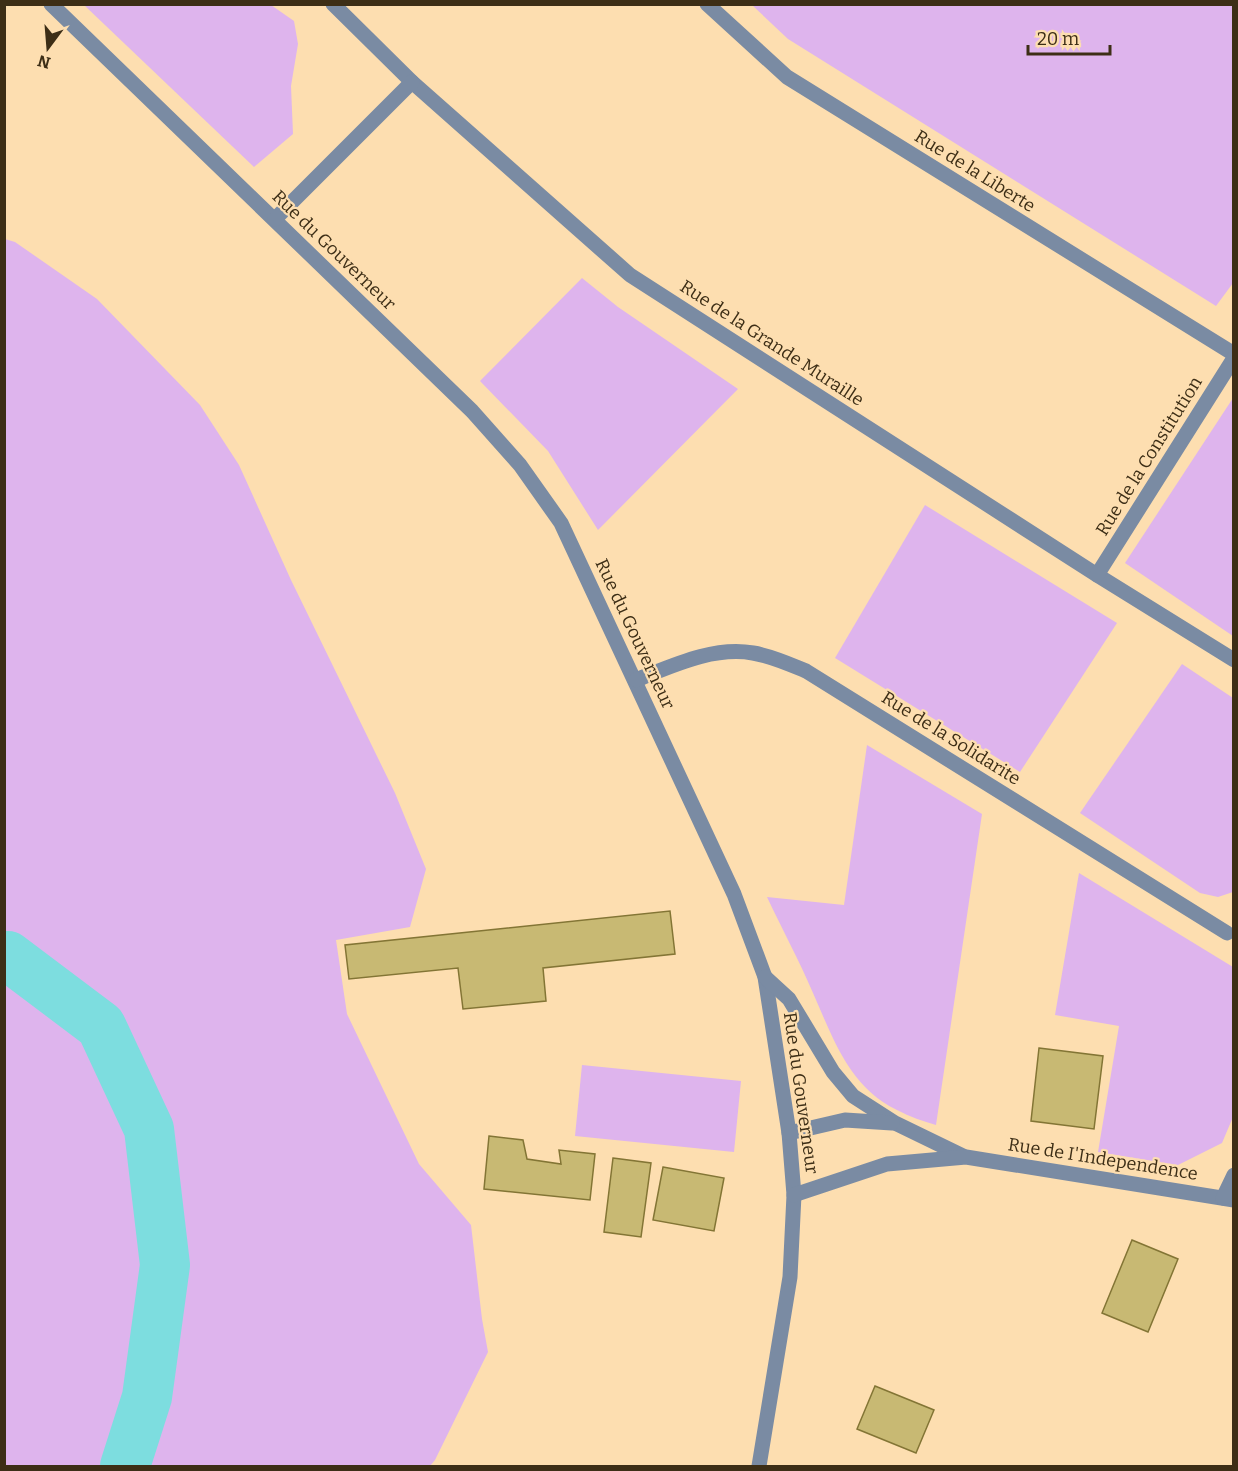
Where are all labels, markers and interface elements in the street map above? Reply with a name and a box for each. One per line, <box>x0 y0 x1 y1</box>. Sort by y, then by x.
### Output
north arrow <box>18 18 78 78</box>
scale bar <box>1028 18 1110 56</box>
text: 20 m <box>1037 28 1079 50</box>
text: N <box>35 51 53 73</box>
street label: Rue de la Liberte <box>911 125 1039 217</box>
street label: Rue du Gouverneur <box>268 185 400 315</box>
street label: Rue de la Grande Muraille <box>676 275 868 411</box>
street label: Rue de la Constitution <box>1091 372 1207 540</box>
street label: Rue du Gouverneur <box>591 555 679 713</box>
street label: Rue de la Solidarite <box>877 686 1025 790</box>
street label: Rue du Gouverneur <box>779 1011 823 1175</box>
street label: Rue de I'Independence <box>1007 1133 1199 1185</box>

